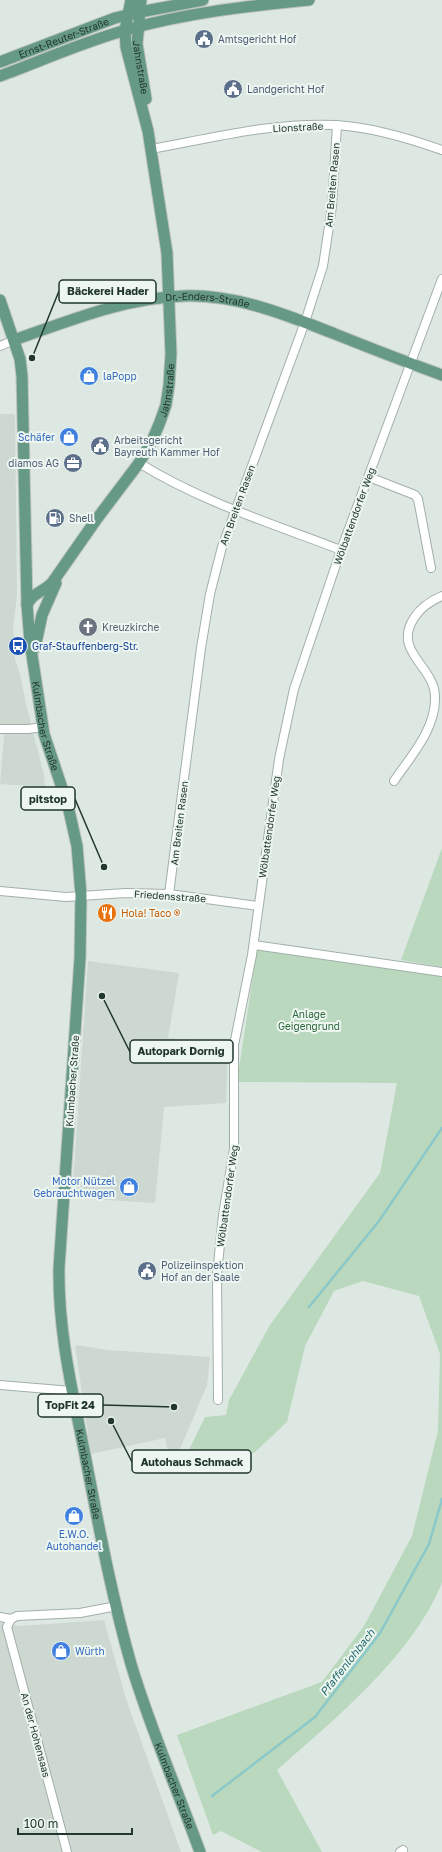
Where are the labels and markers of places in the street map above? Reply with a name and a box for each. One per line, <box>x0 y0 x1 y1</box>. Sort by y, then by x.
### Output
public building icon: Amtsgericht Hof <box>193 28 215 50</box>
place label: Amtsgericht Hof <box>218 33 297 45</box>
public building icon: Landgericht Hof <box>222 78 244 100</box>
place label: Landgericht Hof <box>247 83 325 95</box>
callout: Bäckerei Hader <box>59 280 156 303</box>
shop icon: laPopp <box>78 365 100 387</box>
place label: laPopp <box>103 370 137 382</box>
shop icon: Schäfer <box>58 426 80 448</box>
place label: Schäfer <box>18 431 55 443</box>
place label: Arbeitsgericht Bayreuth Kammer Hof <box>114 434 220 458</box>
public building icon: Arbeitsgericht Bayreuth Kammer Hof <box>89 435 111 457</box>
office icon: diamos AG <box>62 452 84 474</box>
place label: diamos AG <box>8 457 59 469</box>
fuel station icon: Shell <box>44 507 66 529</box>
place label: Shell <box>69 512 94 524</box>
church icon: Kreuzkirche <box>77 616 99 638</box>
place label: Kreuzkirche <box>102 621 159 633</box>
bus stop icon: Graf-Stauffenberg-Str. <box>7 635 29 657</box>
place label: Graf-Stauffenberg-Str. <box>32 640 139 652</box>
callout: pitstop <box>21 787 75 810</box>
restaurant icon: Hola! Taco ® <box>96 902 118 924</box>
place label: Hola! Taco ® <box>121 907 181 919</box>
callout: Autopark Dornig <box>130 1040 233 1063</box>
place label: Motor Nützel Gebrauchtwagen <box>33 1175 115 1199</box>
shop icon: Motor Nützel Gebrauchtwagen <box>118 1176 140 1198</box>
place label: Polizeiinspektion Hof an der Saale <box>161 1259 244 1283</box>
public building icon: Polizeiinspektion Hof an der Saale <box>136 1260 158 1282</box>
callout: TopFit 24 <box>38 1394 103 1417</box>
callout: Autohaus Schmack <box>132 1450 251 1473</box>
shop icon: E.W.O. Autohandel <box>63 1505 85 1527</box>
place label: E.W.O. Autohandel <box>46 1528 102 1552</box>
shop icon: Würth <box>50 1640 72 1662</box>
place label: Würth <box>75 1645 105 1657</box>

